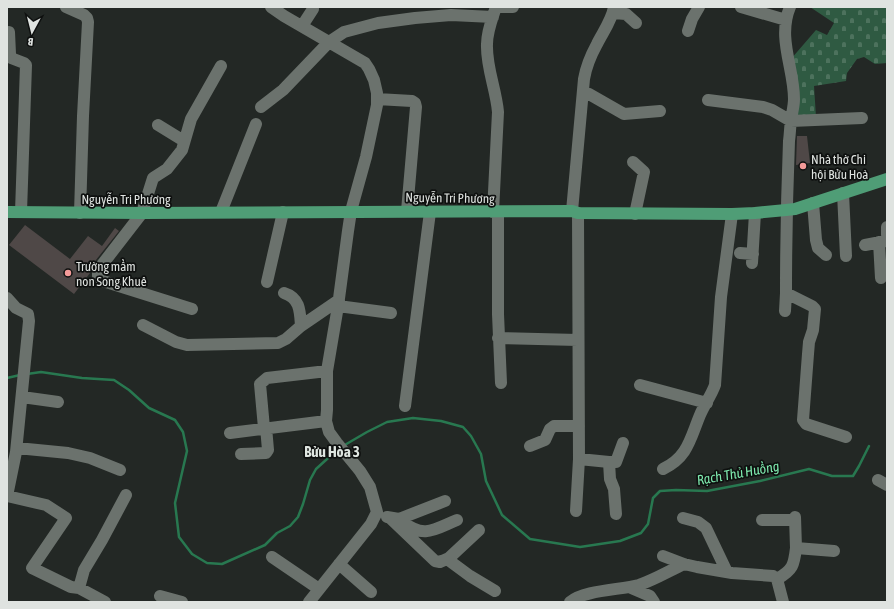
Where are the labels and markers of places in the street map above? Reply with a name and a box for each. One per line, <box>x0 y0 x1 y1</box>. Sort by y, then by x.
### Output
place label: Nhà thờ Chi hội Bửu Hoà <box>811 152 868 182</box>
marker: Nhà thờ Chi hội Bửu Hoà <box>798 161 808 171</box>
place label: Trường mầm non Song Khuê <box>76 259 147 289</box>
marker: Trường mầm non Song Khuê <box>63 268 73 278</box>

